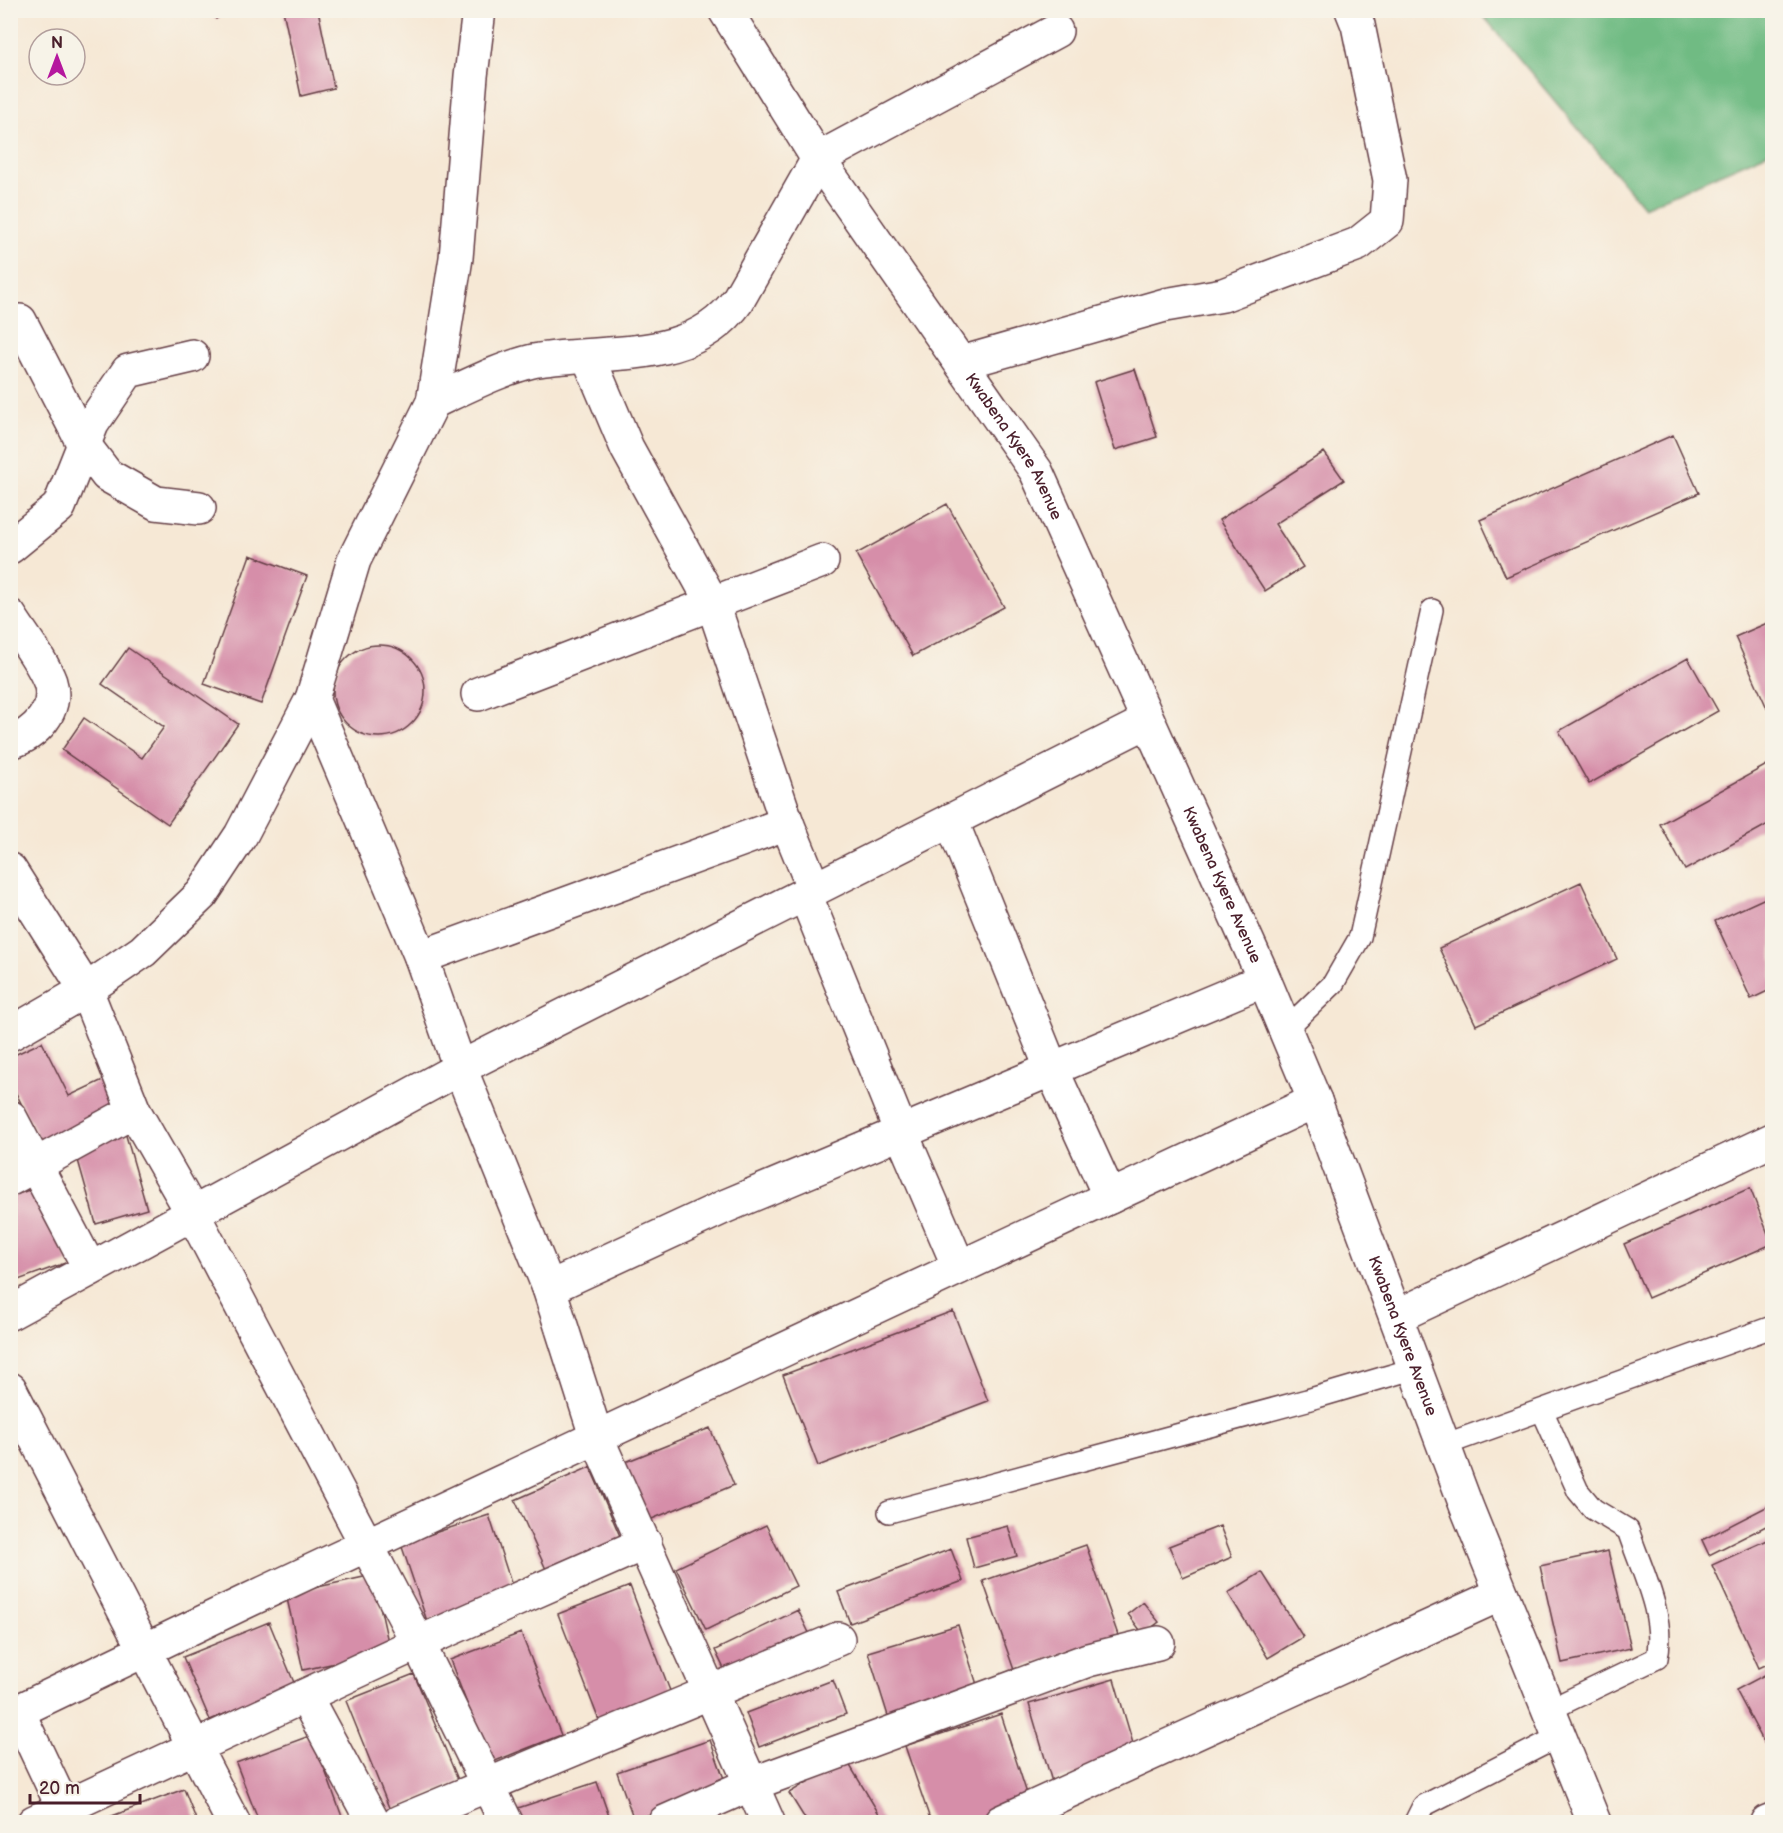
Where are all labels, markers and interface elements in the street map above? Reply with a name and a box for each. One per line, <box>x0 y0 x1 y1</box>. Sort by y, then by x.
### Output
north arrow <box>27 27 87 87</box>
text: N <box>51 34 63 53</box>
street label: Kwabena Kyere Avenue <box>961 370 1066 523</box>
street label: Kwabena Kyere Avenue <box>1179 804 1266 967</box>
street label: Kwabena Kyere Avenue <box>1364 1253 1441 1419</box>
scale bar <box>30 1767 140 1805</box>
text: 20 m <box>39 1778 80 1799</box>

